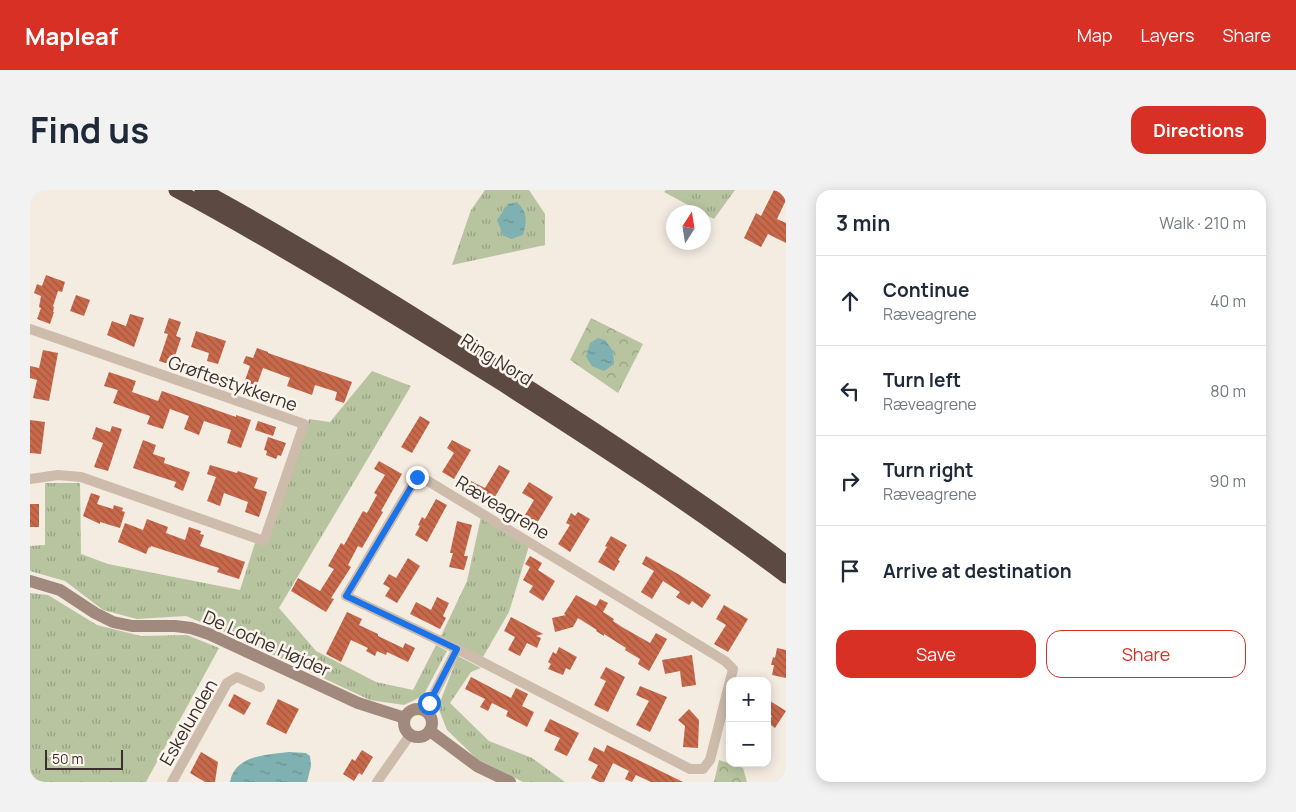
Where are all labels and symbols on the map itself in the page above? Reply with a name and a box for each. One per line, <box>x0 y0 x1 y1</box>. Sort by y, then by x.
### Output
north arrow <box>666 205 711 250</box>
street label: Ring Nord <box>457 328 537 390</box>
street label: Grøftestykkerne <box>165 350 301 416</box>
route end <box>406 466 429 489</box>
street label: Ræveagrene <box>452 470 554 544</box>
street label: De Lodne Højder <box>200 604 335 682</box>
street label: Eskelunden <box>154 674 222 770</box>
route start <box>418 692 441 715</box>
scale bar <box>45 747 122 770</box>

